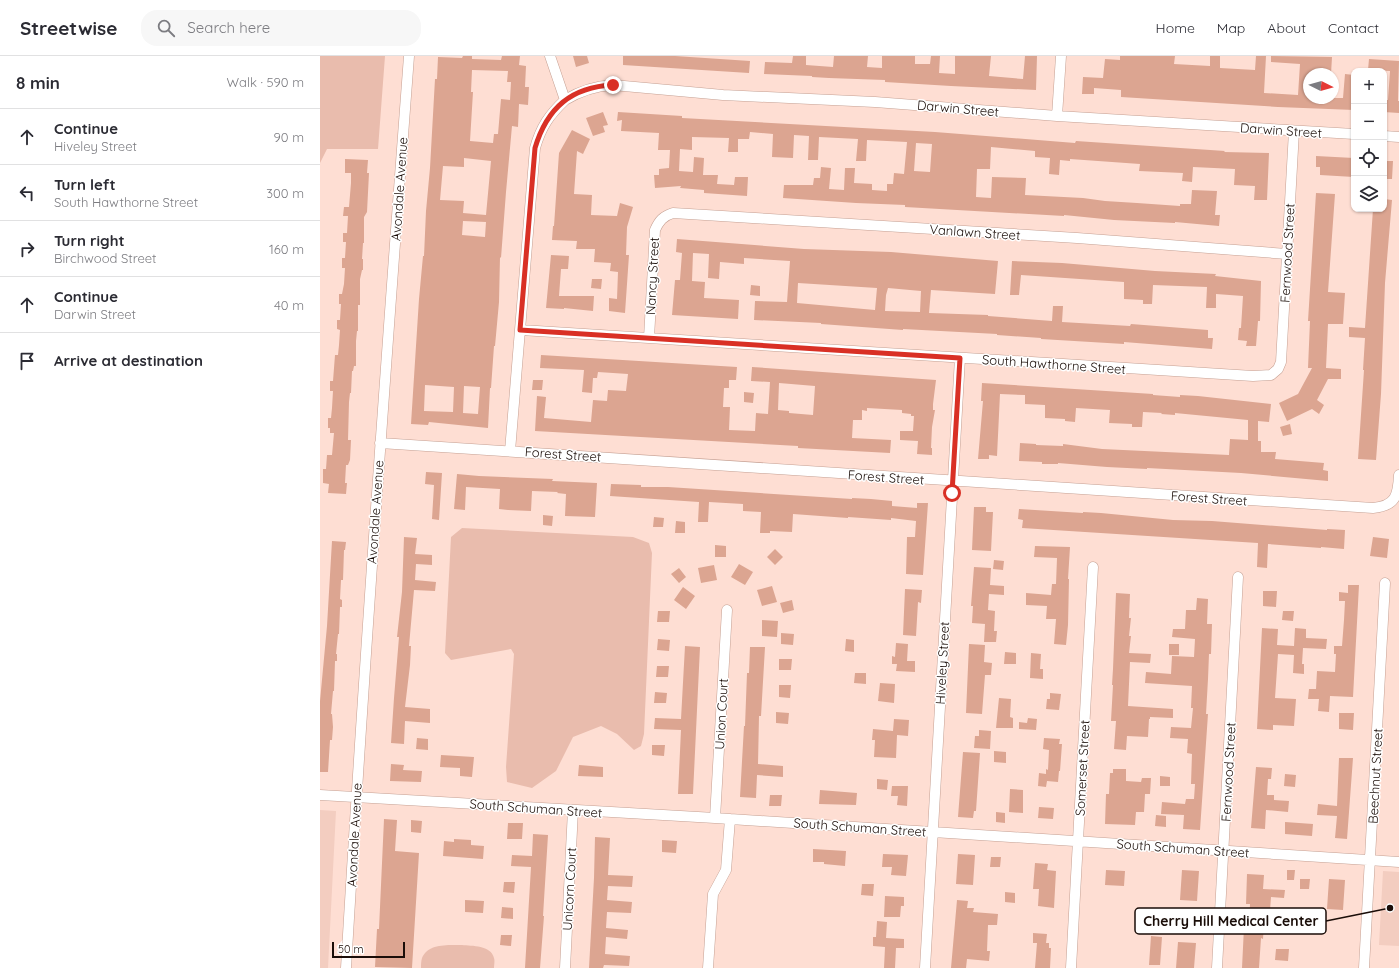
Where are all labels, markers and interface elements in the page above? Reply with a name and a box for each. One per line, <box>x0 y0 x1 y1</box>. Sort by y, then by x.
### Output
search box <box>141 10 421 46</box>
text: Streetwise <box>20 16 117 40</box>
icon: search <box>155 17 177 39</box>
text: Search here <box>187 18 270 37</box>
text: Home <box>1156 19 1195 37</box>
text: Map <box>1217 19 1245 37</box>
text: About <box>1267 19 1306 37</box>
text: Contact <box>1328 19 1379 37</box>
north arrow <box>1303 68 1339 104</box>
map controls <box>1351 68 1387 212</box>
button: + <box>1351 68 1387 104</box>
text: 8 min <box>16 72 60 93</box>
text: Walk · 590 m <box>227 74 304 90</box>
route end <box>604 76 622 94</box>
street label: Darwin Street <box>916 96 1000 120</box>
button: − <box>1351 104 1387 140</box>
text: Continue <box>54 119 118 138</box>
street label: Darwin Street <box>1240 119 1322 141</box>
icon: ahead <box>16 126 38 148</box>
text: 90 m <box>274 129 304 145</box>
street label: Avondale Avenue <box>387 136 411 242</box>
text: Hiveley Street <box>54 138 137 154</box>
button: locate <box>1351 140 1387 176</box>
text: Turn left <box>54 175 116 194</box>
button: layers <box>1351 176 1387 212</box>
icon: left <box>16 182 38 204</box>
text: 300 m <box>266 185 304 201</box>
text: South Hawthorne Street <box>54 194 198 210</box>
street label: Fernwood Street <box>1276 203 1298 303</box>
street label: Vanlawn Street <box>929 221 1021 243</box>
text: Turn right <box>54 231 125 250</box>
street label: Nancy Street <box>642 237 662 315</box>
icon: right <box>16 238 38 260</box>
text: 160 m <box>269 241 304 257</box>
text: Birchwood Street <box>54 250 157 266</box>
text: Continue <box>54 287 118 306</box>
icon: ahead <box>16 294 38 316</box>
text: 40 m <box>274 297 304 313</box>
text: Darwin Street <box>54 306 136 322</box>
icon: arrive <box>16 350 38 372</box>
text: Arrive at destination <box>54 351 203 370</box>
street label: South Hawthorne Street <box>982 351 1126 377</box>
street label: Forest Street <box>524 443 602 465</box>
street label: Avondale Avenue <box>363 459 387 565</box>
street label: Forest Street <box>847 466 925 488</box>
route start <box>943 484 961 502</box>
street label: Forest Street <box>1170 487 1248 509</box>
street label: Hiveley Street <box>932 621 952 705</box>
street label: Union Court <box>711 678 731 750</box>
street label: Somerset Street <box>1071 719 1093 817</box>
street label: Fernwood Street <box>1217 722 1239 822</box>
street label: Beechnut Street <box>1365 728 1385 824</box>
street label: Avondale Avenue <box>343 783 365 887</box>
street label: South Schuman Street <box>469 795 603 821</box>
street label: South Schuman Street <box>793 814 927 840</box>
street label: South Schuman Street <box>1116 835 1250 861</box>
street label: Unicorn Court <box>559 847 579 931</box>
callout: Cherry Hill Medical Center <box>1135 908 1326 934</box>
text: Cherry Hill Medical Center <box>1143 912 1319 930</box>
scale bar <box>332 940 405 959</box>
text: 50 m <box>338 942 364 956</box>

